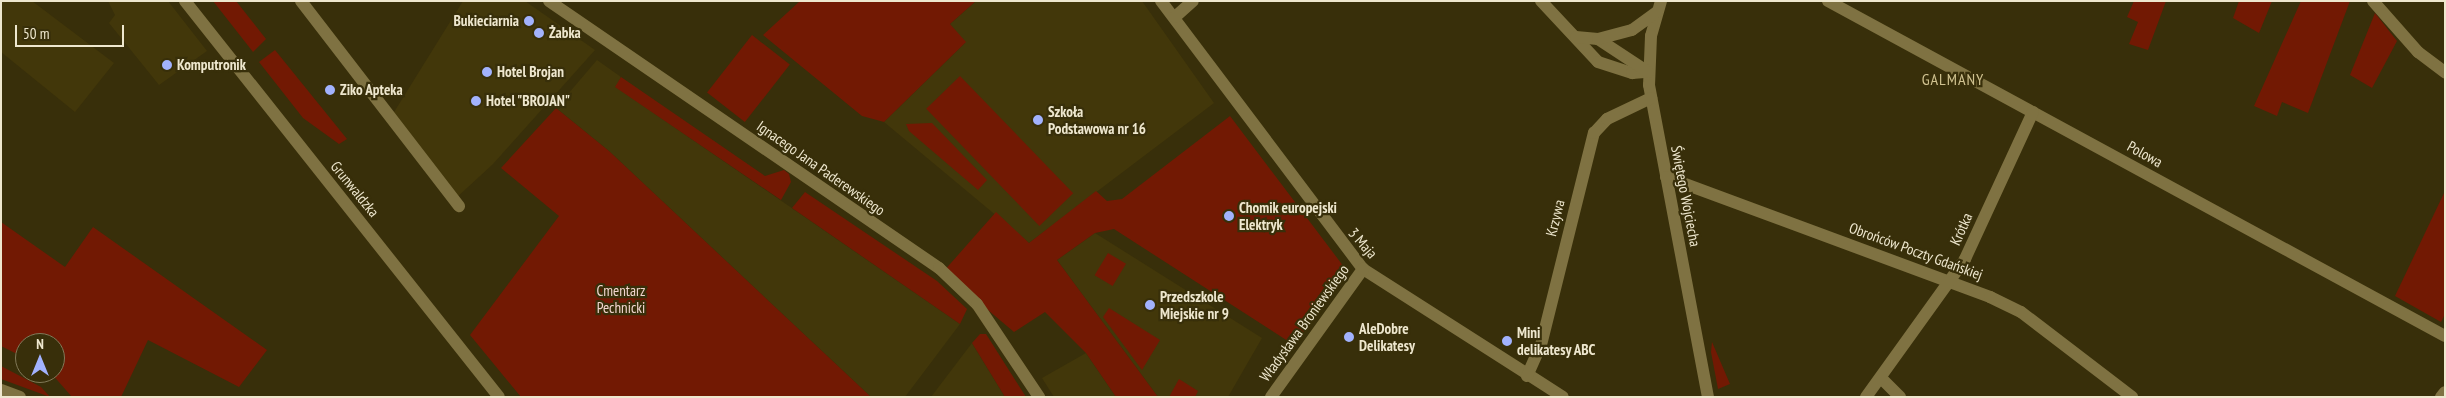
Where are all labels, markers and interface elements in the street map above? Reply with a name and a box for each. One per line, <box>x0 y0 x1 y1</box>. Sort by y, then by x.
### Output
place label: Bukieciarnia <box>453 12 519 30</box>
scale bar <box>18 15 126 47</box>
marker: Bukieciarnia <box>523 15 535 27</box>
text: 50 m <box>23 24 49 43</box>
place label: Żabka <box>549 24 581 42</box>
marker: Żabka <box>533 27 545 39</box>
place label: Komputronik <box>177 56 246 74</box>
marker: Komputronik <box>161 59 173 71</box>
place label: Hotel Brojan <box>497 63 564 81</box>
marker: Hotel Brojan <box>481 66 493 78</box>
district label: GALMANY <box>1921 69 1985 89</box>
place label: Ziko Apteka <box>340 81 403 99</box>
marker: Ziko Apteka <box>324 84 336 96</box>
place label: Hotel "BROJAN" <box>486 92 571 110</box>
marker: Hotel "BROJAN" <box>470 95 482 107</box>
place label: Szkoła Podstawowa nr 16 <box>1048 102 1146 137</box>
marker: Szkoła Podstawowa nr 16 <box>1032 114 1044 126</box>
street label: Ignacego Jana Paderewskiego <box>753 117 889 219</box>
street label: Polowa <box>2124 137 2166 171</box>
street label: Świętego Wojciecha <box>1667 144 1705 248</box>
street label: Grunwaldzka <box>327 157 383 221</box>
place label: Chomik europejski Elektryk <box>1239 198 1337 233</box>
street label: Krzywa <box>1542 198 1568 238</box>
marker: Chomik europejski Elektryk <box>1223 210 1235 222</box>
street label: Krótka <box>1946 210 1976 248</box>
street label: Obrońców Poczty Gdańskiej <box>1846 218 1986 284</box>
street label: 3 Maja <box>1345 224 1381 262</box>
street label: Władysława Broniewskiego <box>1256 261 1352 385</box>
park label: Cmentarz Pechnicki <box>597 281 645 316</box>
place label: Przedszkole Miejskie nr 9 <box>1160 287 1229 322</box>
marker: Przedszkole Miejskie nr 9 <box>1144 299 1156 311</box>
place label: AleDobre Delikatesy <box>1359 319 1415 354</box>
place label: Mini delikatesy ABC <box>1517 323 1596 358</box>
marker: AleDobre Delikatesy <box>1343 331 1355 343</box>
north arrow <box>15 333 65 383</box>
text: N <box>36 335 44 353</box>
marker: Mini delikatesy ABC <box>1501 335 1513 347</box>

